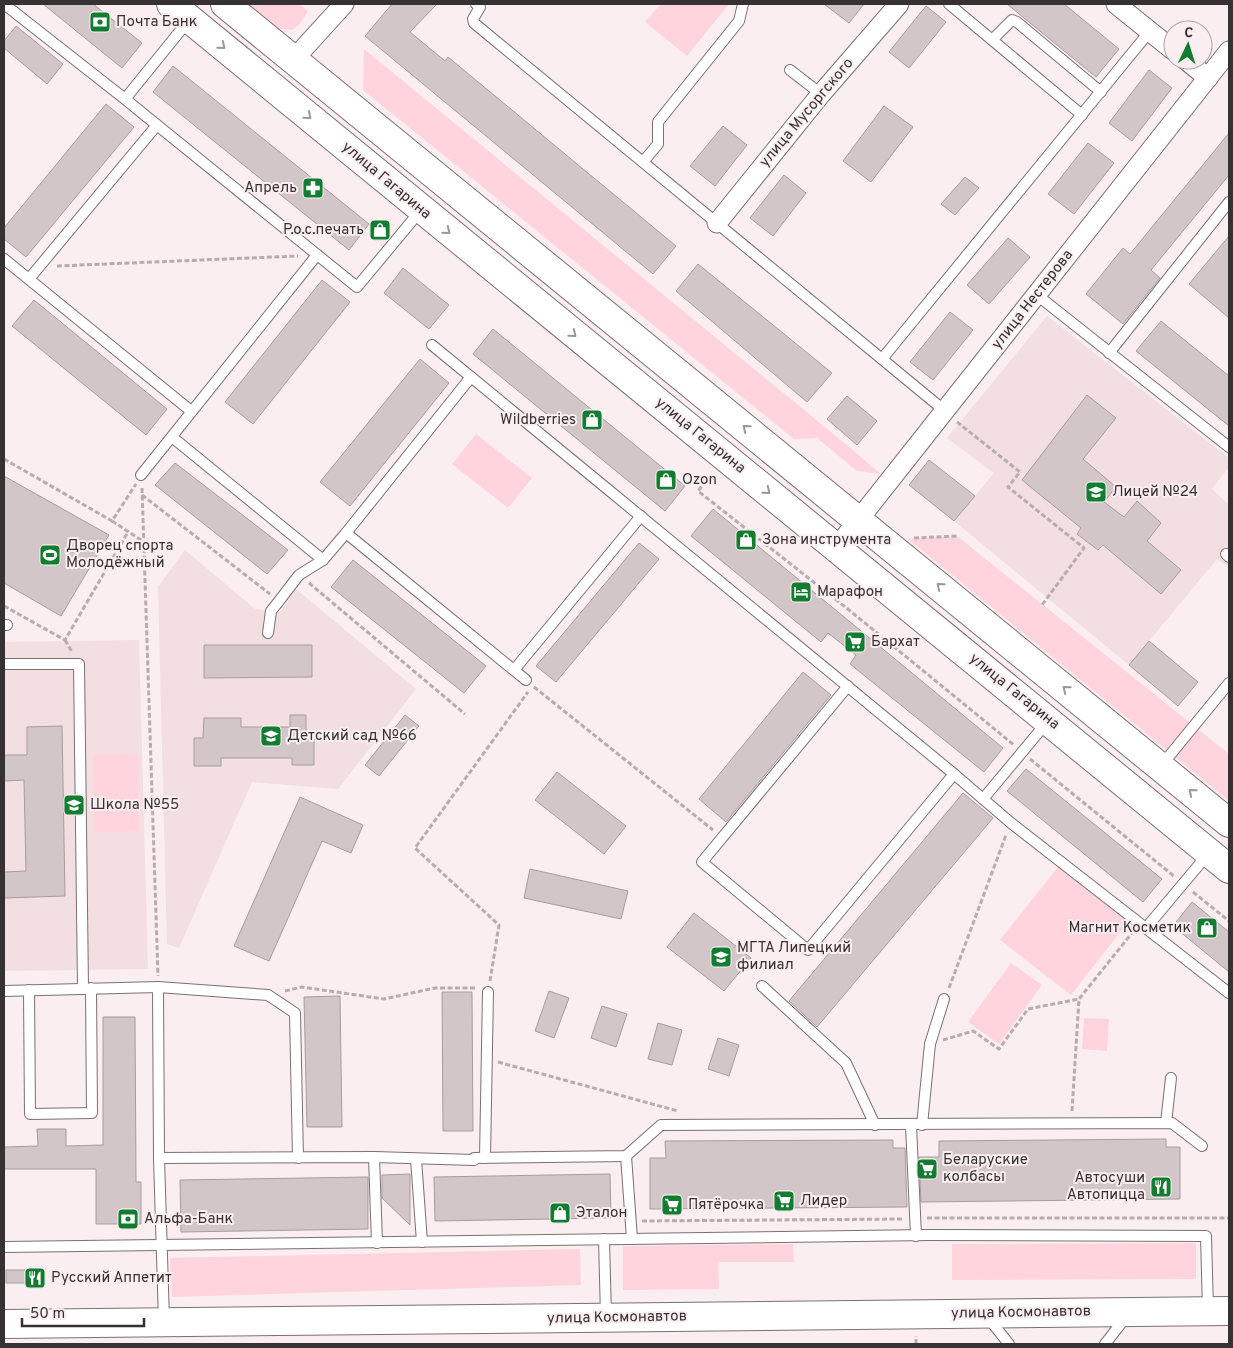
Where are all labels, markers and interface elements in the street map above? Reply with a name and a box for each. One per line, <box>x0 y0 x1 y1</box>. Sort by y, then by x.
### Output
bank icon: Почта Банк <box>88 10 112 34</box>
place label: Почта Банк <box>116 13 197 32</box>
north arrow <box>1163 20 1213 70</box>
text: С <box>1184 25 1194 42</box>
one-way arrow <box>216 40 225 48</box>
street label: улица Мусоргского <box>756 54 858 172</box>
one-way arrow <box>303 111 312 120</box>
street label: улица Гагарина <box>337 138 435 224</box>
pharmacy icon: Апрель <box>301 176 325 200</box>
place label: Апрель <box>244 179 297 198</box>
shop icon: Р.о.с.печать <box>368 218 392 242</box>
place label: Р.о.с.печать <box>283 221 364 240</box>
one-way arrow <box>441 226 450 234</box>
street label: улица Нестерова <box>988 246 1078 354</box>
one-way arrow <box>567 328 576 336</box>
street label: улица Гагарина <box>651 394 749 478</box>
shop icon: Wildberries <box>580 408 604 432</box>
place label: Wildberries <box>500 411 576 430</box>
one-way arrow <box>743 425 752 434</box>
shop icon: Ozon <box>654 468 678 492</box>
place label: Ozon <box>682 471 717 490</box>
school or university icon: Лицей №24 <box>1084 480 1108 504</box>
place label: Лицей №24 <box>1112 483 1198 502</box>
one-way arrow <box>762 485 771 494</box>
shop icon: Зона инструмента <box>734 528 758 552</box>
place label: Зона инструмента <box>762 531 891 550</box>
place label: Дворец спорта Молодёжный <box>66 537 173 573</box>
sports icon: Дворец спорта Молодёжный <box>38 543 62 567</box>
hotel icon: Марафон <box>789 580 813 604</box>
place label: Марафон <box>817 583 883 602</box>
one-way arrow <box>937 584 946 592</box>
supermarket icon: Бархат <box>843 630 867 654</box>
place label: Бархат <box>871 633 920 652</box>
street label: улица Гагарина <box>965 650 1063 734</box>
one-way arrow <box>1062 686 1071 695</box>
school or university icon: Детский сад №66 <box>259 724 283 748</box>
place label: Детский сад №66 <box>287 727 417 746</box>
one-way arrow <box>1188 789 1197 798</box>
school or university icon: Школа №55 <box>62 793 86 817</box>
place label: Школа №55 <box>90 796 179 815</box>
shop icon: Магнит Косметик <box>1195 916 1219 940</box>
place label: Магнит Косметик <box>1069 919 1191 938</box>
place label: МГТА Липецкий филиал <box>737 939 851 975</box>
school or university icon: МГТА Липецкий филиал <box>709 945 733 969</box>
place label: Беларуские колбасы <box>943 1151 1028 1187</box>
supermarket icon: Беларуские колбасы <box>915 1157 939 1181</box>
place label: Автосуши Автопицца <box>1067 1169 1145 1205</box>
restaurant icon: Автосуши Автопицца <box>1149 1175 1173 1199</box>
supermarket icon: Лидер <box>772 1189 796 1213</box>
place label: Лидер <box>800 1192 847 1211</box>
supermarket icon: Пятёрочка <box>660 1193 684 1217</box>
place label: Пятёрочка <box>688 1196 764 1215</box>
shop icon: Эталон <box>548 1201 572 1225</box>
place label: Эталон <box>576 1204 627 1223</box>
bank icon: Альфа-Банк <box>116 1207 140 1231</box>
place label: Альфа-Банк <box>144 1210 233 1229</box>
restaurant icon: Русский Аппетит <box>23 1266 47 1290</box>
place label: Русский Аппетит <box>51 1269 172 1288</box>
scale bar <box>22 1296 145 1328</box>
street label: улица Космонавтов <box>951 1302 1091 1324</box>
text: 50 m <box>30 1305 65 1324</box>
street label: улица Космонавтов <box>547 1307 687 1329</box>

